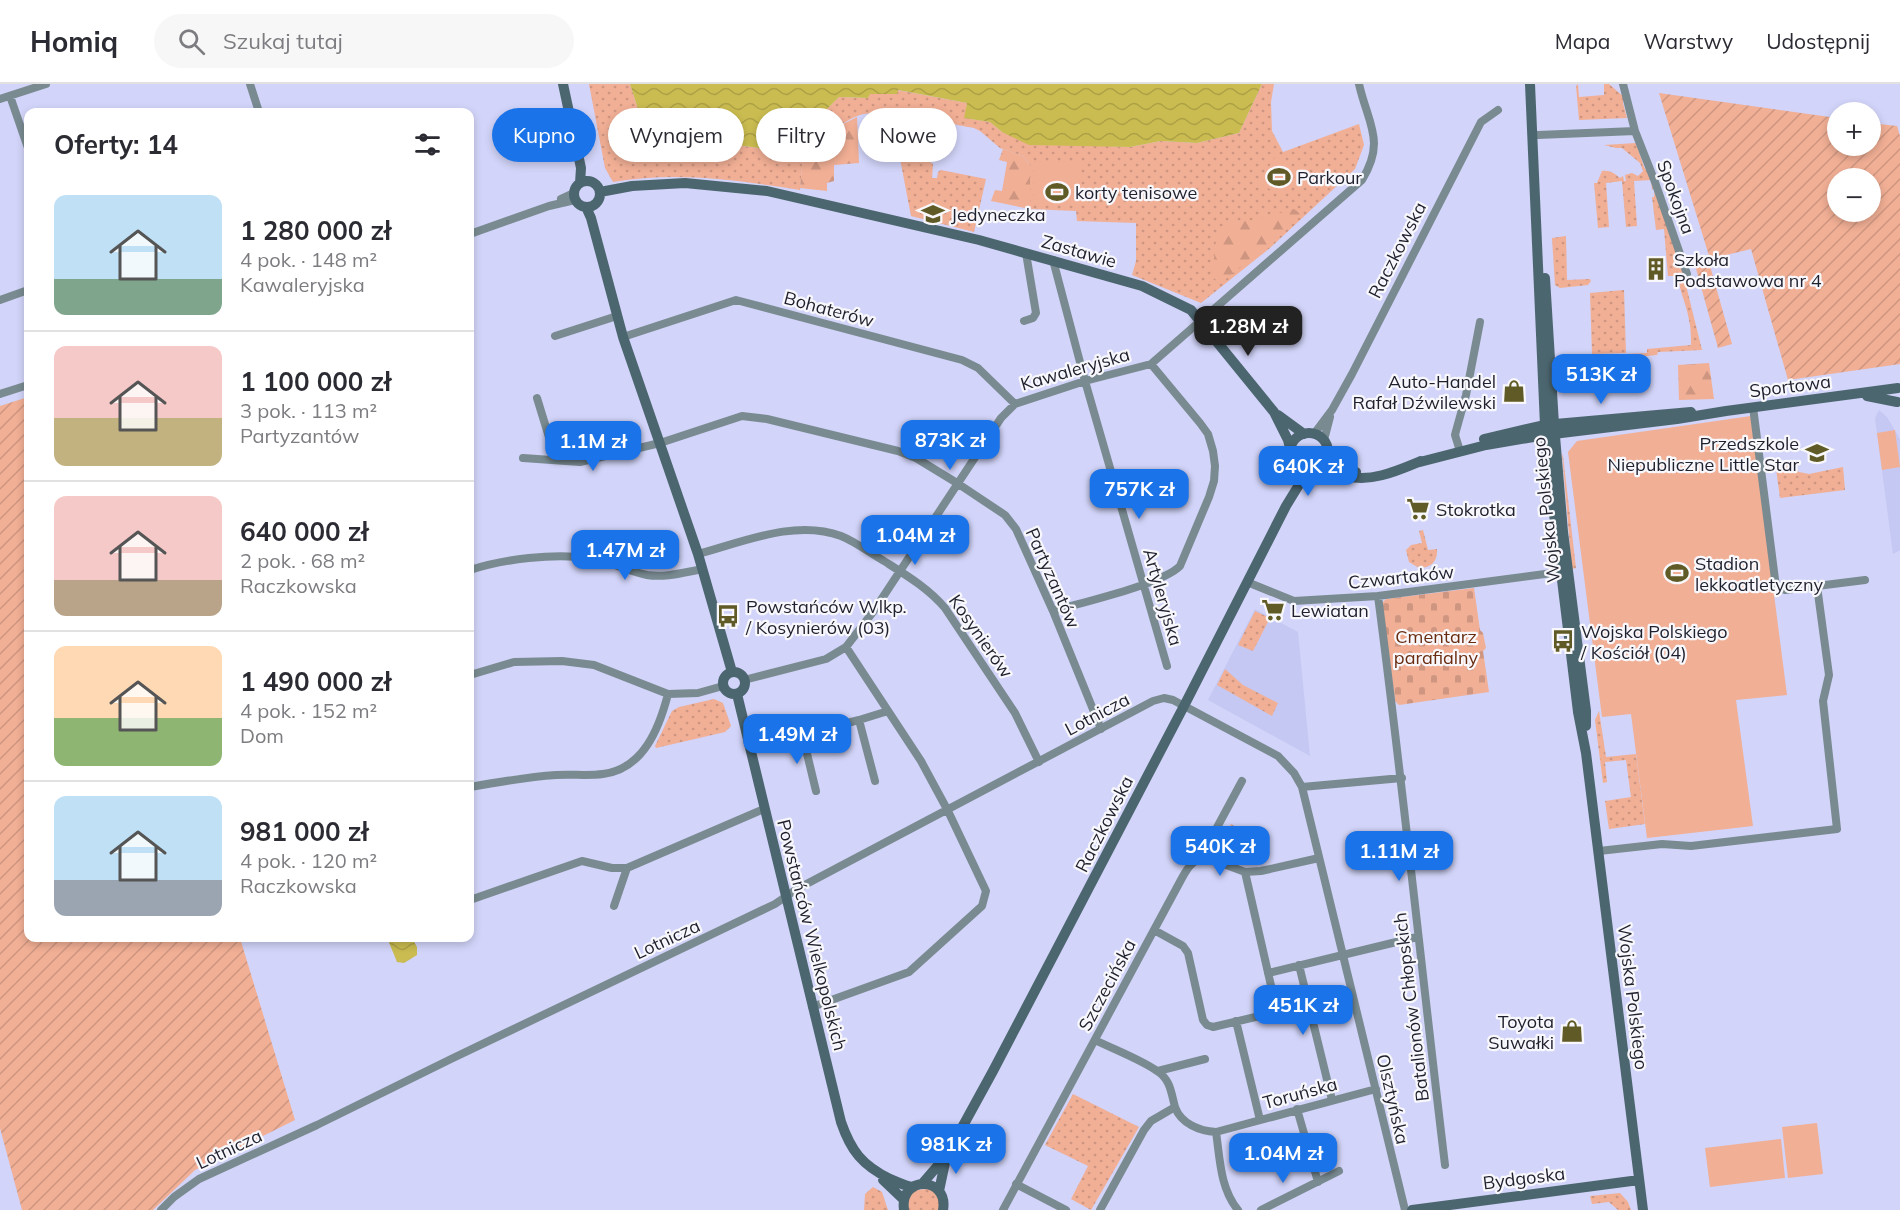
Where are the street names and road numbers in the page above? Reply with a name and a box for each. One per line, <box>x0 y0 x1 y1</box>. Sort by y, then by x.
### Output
street label: Spokojna <box>1652 157 1700 237</box>
street label: Raczkowska <box>1363 198 1431 302</box>
street label: Zastawie <box>1039 229 1119 273</box>
street label: Bohaterów <box>782 286 877 332</box>
street label: Kawaleryjska <box>1018 342 1132 396</box>
street label: Sportowa <box>1748 370 1832 402</box>
street label: Wojska Polskiego <box>1527 436 1565 584</box>
street label: Partyzantów <box>1021 524 1086 632</box>
street label: Artyleryjska <box>1138 546 1188 648</box>
street label: Czwartaków <box>1347 560 1455 594</box>
street label: Kosynierów <box>944 590 1018 682</box>
street label: Lotnicza <box>1061 687 1133 741</box>
street label: Raczkowska <box>1070 772 1138 876</box>
street label: Powstańców Wielkopolskich <box>772 817 852 1053</box>
street label: Batalionów Chłopskich <box>1388 911 1434 1103</box>
street label: Lotnicza <box>630 914 704 964</box>
street label: Wojska Polskiego <box>1613 923 1653 1071</box>
street label: Szczecińska <box>1073 935 1141 1035</box>
street label: Olsztyńska <box>1371 1052 1415 1146</box>
street label: Toruńska <box>1260 1072 1340 1114</box>
street label: Lotnicza <box>192 1124 266 1174</box>
street label: Bydgoska <box>1482 1162 1566 1194</box>

